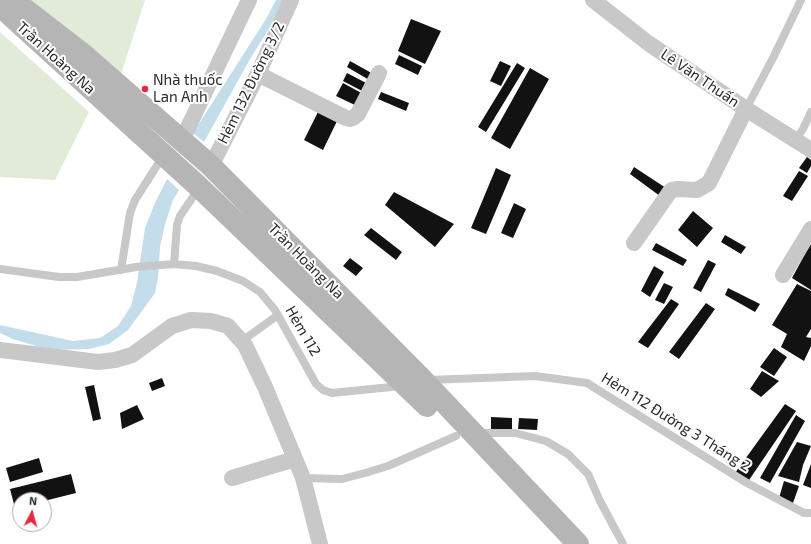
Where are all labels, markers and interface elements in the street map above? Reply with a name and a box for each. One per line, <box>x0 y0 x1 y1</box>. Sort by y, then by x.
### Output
street label: Trần Hoàng Na <box>13 18 99 98</box>
street label: Hẻm 132 Đường 3/2 <box>214 19 288 147</box>
street label: Lê Văn Thuấn <box>657 45 743 111</box>
place label: Nhà thuốc Lan Anh <box>153 71 223 106</box>
marker: Nhà thuốc Lan Anh <box>140 84 150 94</box>
street label: Trần Hoàng Na <box>264 219 348 303</box>
street label: Hẻm 112 <box>281 303 325 359</box>
street label: Hẻm 112 Đường 3 Tháng 2 <box>598 369 754 475</box>
north arrow <box>12 492 52 532</box>
text: N <box>29 494 38 507</box>

